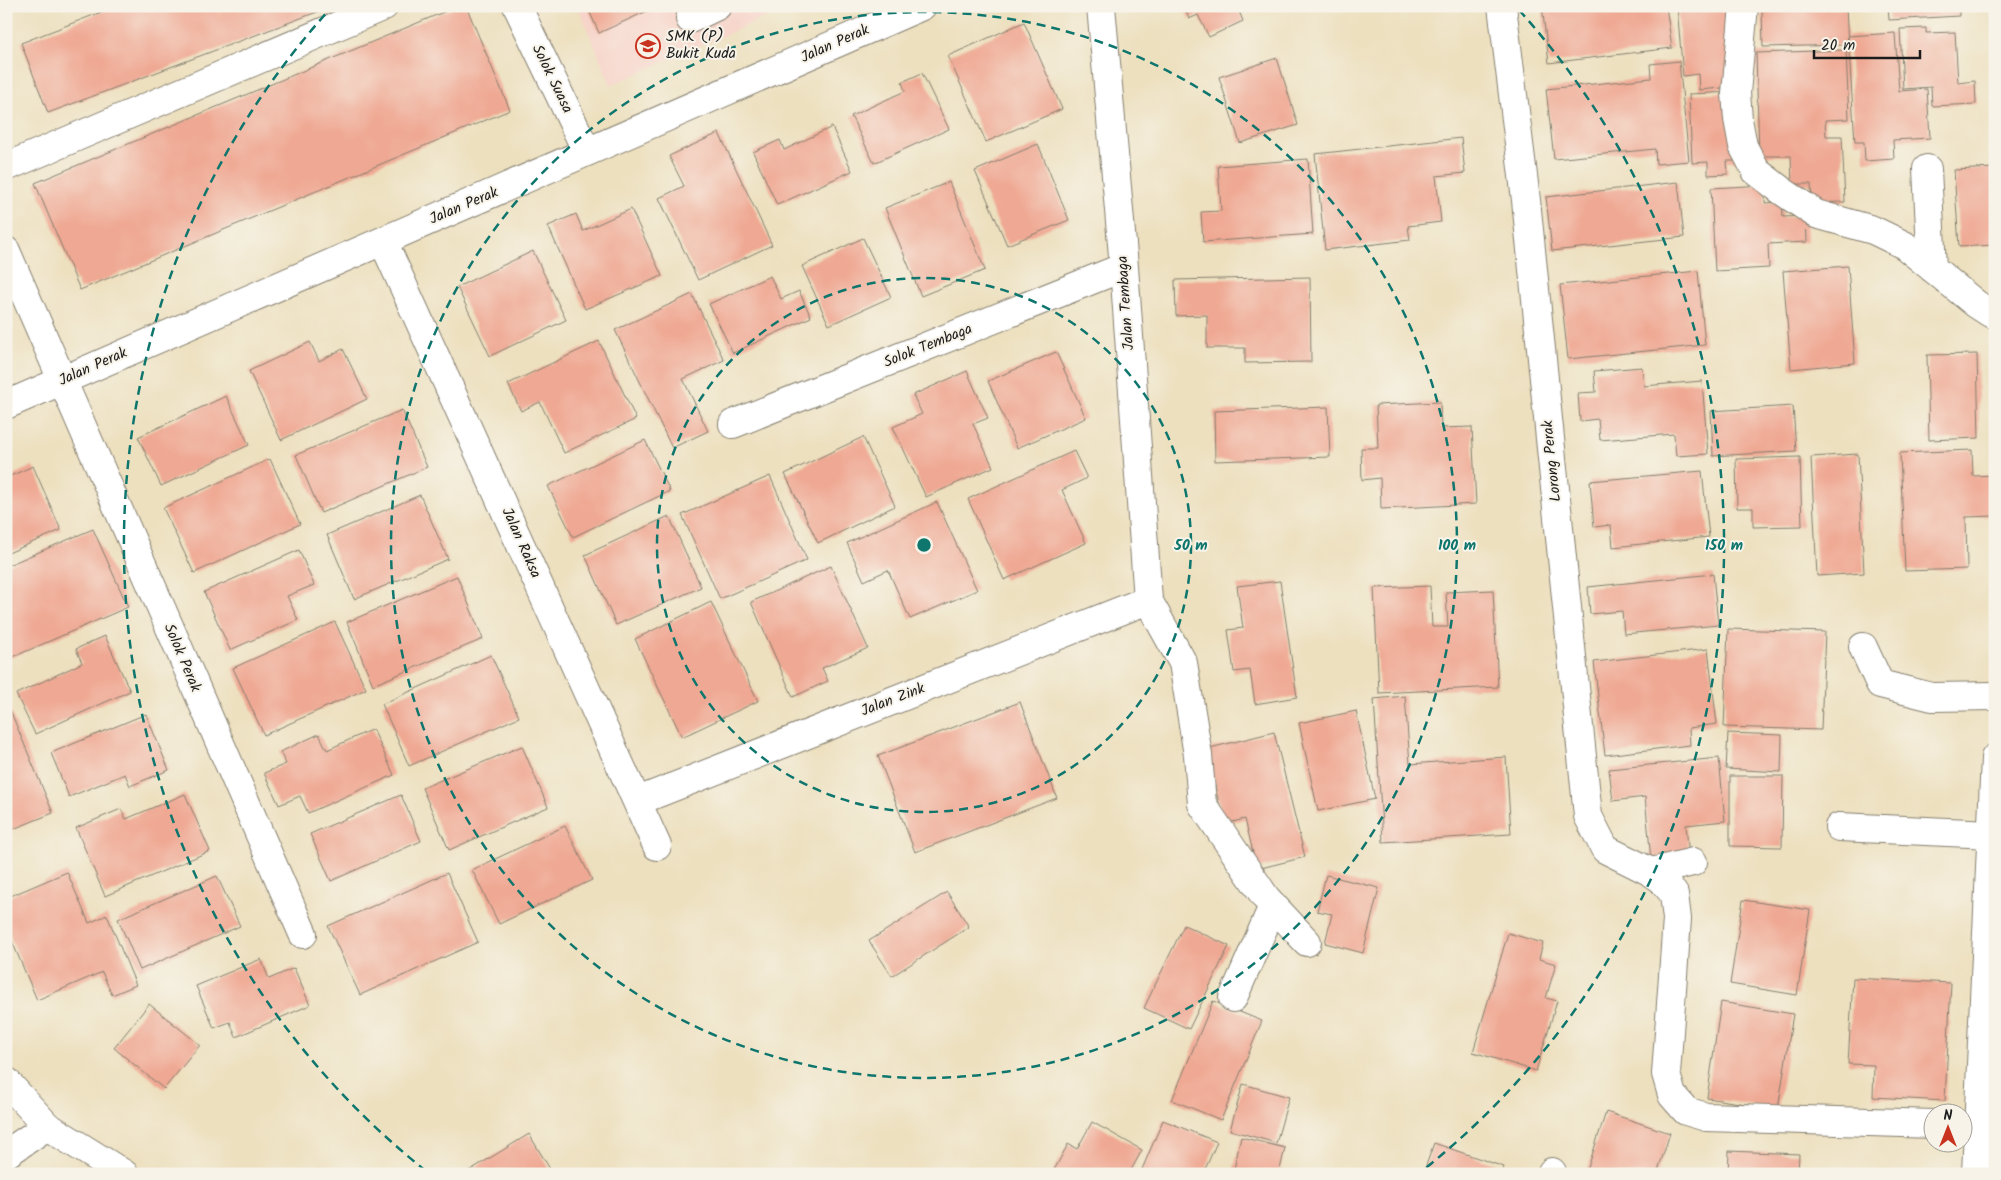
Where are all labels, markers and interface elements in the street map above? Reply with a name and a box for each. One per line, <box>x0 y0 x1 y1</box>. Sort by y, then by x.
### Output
street label: Jalan Perak <box>797 18 874 70</box>
place label: SMK (P) Bukit Kuda <box>666 25 736 66</box>
scale bar <box>1814 28 1920 60</box>
school or university icon: SMK (P) Bukit Kuda <box>635 33 661 59</box>
text: 20 m <box>1821 34 1855 58</box>
street label: Solok Suasa <box>525 41 579 117</box>
street label: Jalan Perak <box>426 180 503 231</box>
street label: Jalan Tembaga <box>1111 255 1141 351</box>
street label: Solok Tembaga <box>880 317 976 375</box>
street label: Jalan Perak <box>55 341 132 393</box>
street label: Lorong Perak <box>1536 418 1568 503</box>
street label: Jalan Raksa <box>495 504 547 582</box>
text: 50 m <box>1173 534 1208 558</box>
text: 100 m <box>1438 534 1476 558</box>
text: 150 m <box>1705 534 1743 558</box>
centre of rings <box>915 536 933 554</box>
street label: Solok Perak <box>157 620 208 697</box>
street label: Jalan Zink <box>858 677 929 723</box>
north arrow <box>1924 1102 1974 1152</box>
text: N <box>1944 1105 1953 1127</box>

